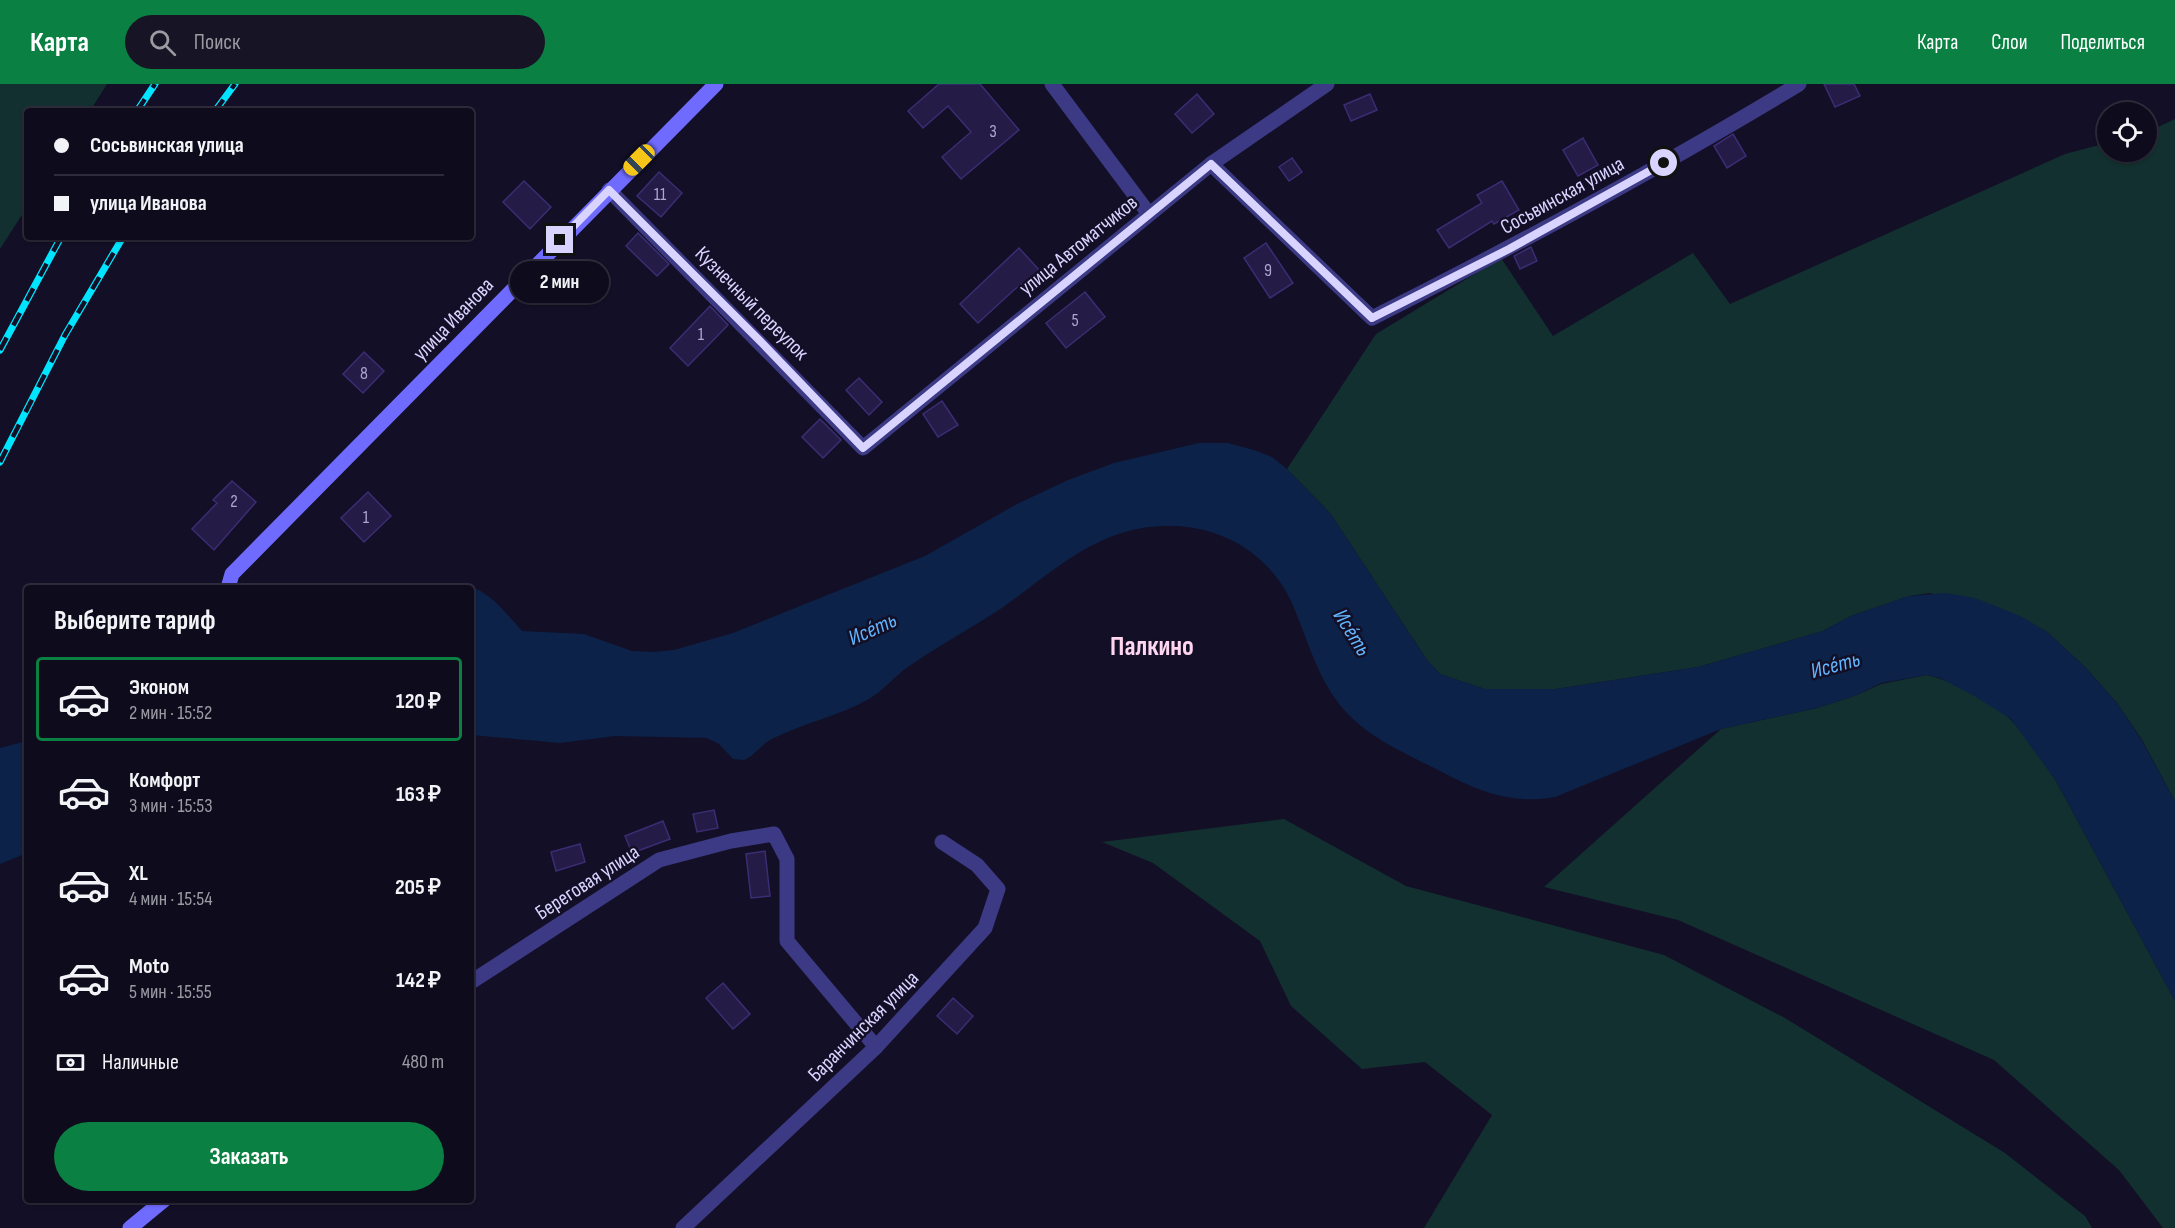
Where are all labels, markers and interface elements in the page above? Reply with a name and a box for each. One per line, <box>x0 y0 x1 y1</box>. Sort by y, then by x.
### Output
search box <box>125 15 545 69</box>
text: Карта <box>30 26 89 59</box>
icon: search <box>146 26 179 59</box>
text: Поиск <box>194 29 240 56</box>
text: Карта <box>1917 30 1958 55</box>
text: Слои <box>1991 30 2027 55</box>
text: Поделиться <box>2060 30 2145 55</box>
map controls <box>2097 102 2157 162</box>
button: locate <box>2097 102 2157 162</box>
house number: 3 <box>989 121 997 142</box>
text: Сосьвинская улица <box>90 132 244 159</box>
car <box>620 141 658 179</box>
route start <box>1650 149 1677 176</box>
street label: Сосьвинская улица <box>1496 151 1629 240</box>
house number: 11 <box>654 184 667 205</box>
text: улица Иванова <box>90 190 207 217</box>
street label: улица Автоматчиков <box>1014 190 1143 301</box>
route end <box>546 226 573 253</box>
street label: Кузнечный переулок <box>690 241 814 365</box>
house number: 9 <box>1264 260 1272 281</box>
callout: 2 мин <box>510 261 610 303</box>
text: 2 мин <box>540 270 579 294</box>
street label: улица Иванова <box>408 273 499 366</box>
house number: 5 <box>1071 310 1079 331</box>
house number: 1 <box>698 324 705 345</box>
house number: 8 <box>360 363 368 384</box>
house number: 2 <box>230 491 238 512</box>
house number: 1 <box>363 507 370 528</box>
water label: Исе́ть <box>1327 604 1377 661</box>
text: Выберите тариф <box>54 605 216 637</box>
water label: Исе́ть <box>844 607 901 652</box>
district label: Палкино <box>1110 631 1194 663</box>
water label: Исе́ть <box>1808 646 1863 685</box>
icon: car <box>57 672 111 726</box>
text: Эконом <box>129 674 189 701</box>
text: 120 ₽ <box>396 688 441 715</box>
text: 2 мин · 15:52 <box>129 701 212 725</box>
icon: car <box>57 765 111 819</box>
text: Комфорт <box>129 767 200 794</box>
text: 163 ₽ <box>396 781 441 808</box>
text: 3 мин · 15:53 <box>129 794 213 818</box>
street label: Береговая улица <box>531 840 644 925</box>
icon: car <box>57 858 111 912</box>
text: XL <box>129 860 148 887</box>
text: 205 ₽ <box>395 874 441 901</box>
text: 4 мин · 15:54 <box>129 887 213 911</box>
icon: car <box>57 951 111 1005</box>
text: Moto <box>129 953 169 980</box>
street label: Баранчинская улица <box>803 966 924 1087</box>
text: 142 ₽ <box>396 967 441 994</box>
text: 5 мин · 15:55 <box>129 980 212 1004</box>
icon: cash <box>54 1046 87 1079</box>
text: Наличные <box>102 1049 179 1076</box>
text: 480 m <box>402 1050 444 1074</box>
button: Заказать <box>54 1122 444 1191</box>

